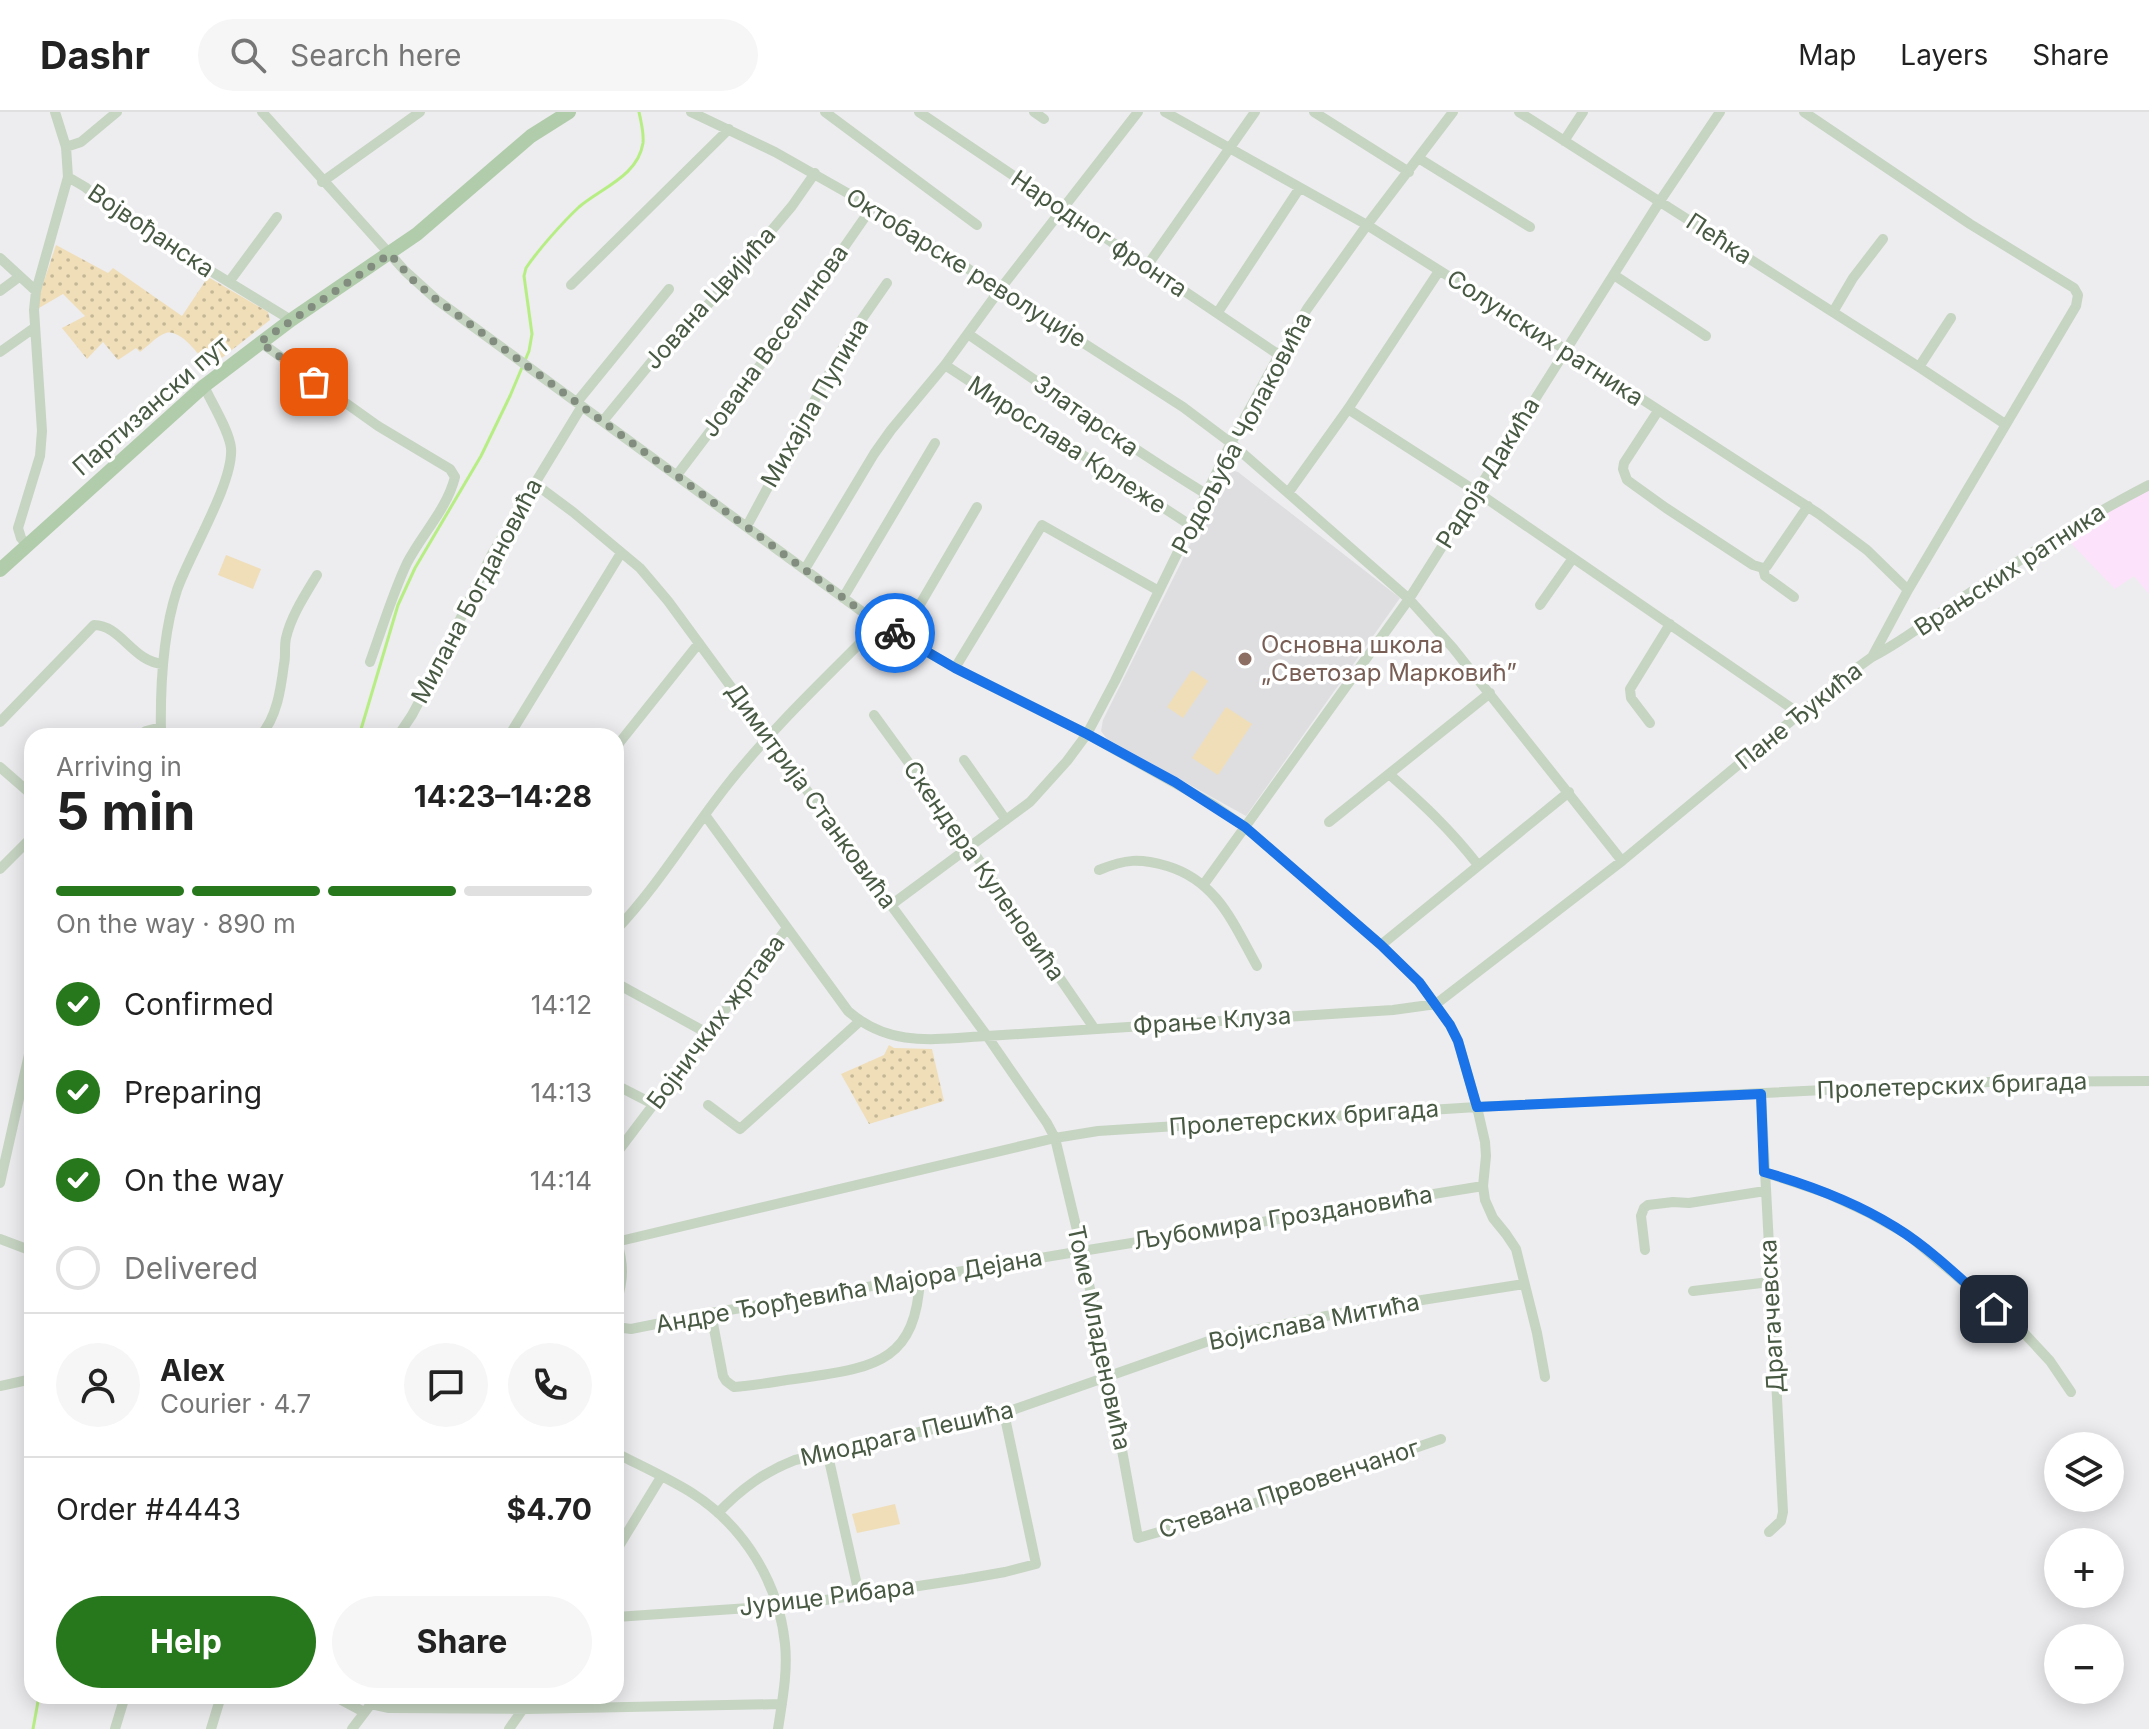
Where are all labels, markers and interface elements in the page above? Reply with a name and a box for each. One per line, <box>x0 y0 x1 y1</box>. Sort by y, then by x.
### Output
search box <box>198 19 758 91</box>
text: Dashr <box>40 32 150 78</box>
icon: search <box>226 33 270 77</box>
text: Search here <box>290 37 461 73</box>
text: Map <box>1798 38 1856 72</box>
text: Layers <box>1900 38 1988 72</box>
text: Share <box>2032 38 2109 72</box>
street label: Народног фронта <box>1006 164 1193 303</box>
street label: Војвођанска <box>83 178 220 283</box>
street label: Октобарске револуције <box>841 182 1092 353</box>
street label: Пећка <box>1681 207 1758 270</box>
street label: Јована Цвијића <box>638 220 781 375</box>
street label: Јована Веселинова <box>695 239 854 442</box>
street label: Солунских ратника <box>1441 263 1649 412</box>
street label: Родољуба Чолаковића <box>1166 307 1318 558</box>
street label: Михајла Пупина <box>755 313 875 492</box>
street label: Партизански пут <box>67 330 235 481</box>
pin <box>280 348 348 416</box>
icon: bag <box>292 360 336 404</box>
street label: Златарска <box>1028 369 1144 462</box>
street label: Мирослава Крлеже <box>963 370 1172 520</box>
street label: Радоја Дакића <box>1430 392 1546 553</box>
street label: Милана Богдановића <box>405 473 548 708</box>
street label: Врањских ратника <box>1909 497 2110 642</box>
courier <box>855 593 935 673</box>
icon: bike <box>873 611 917 655</box>
place label: Основна школа „Светозар Марковић” <box>1261 630 1517 687</box>
marker: Основна школа „Светозар Марковић” <box>1236 650 1254 668</box>
street label: Пане Ђукића <box>1730 656 1868 775</box>
street label: Димитрија Станковића <box>720 677 903 914</box>
text: Arriving in <box>56 751 182 782</box>
street label: Скендера Куленовића <box>897 755 1071 986</box>
text: 14:23–14:28 <box>414 778 592 814</box>
text: 5 min <box>56 780 195 843</box>
text: On the way · 890 m <box>56 908 296 939</box>
street label: Бојничких жртава <box>641 929 791 1115</box>
icon: check <box>56 982 100 1026</box>
text: Confirmed <box>124 986 274 1022</box>
text: 14:12 <box>531 989 592 1020</box>
street label: Фрање Клуза <box>1132 1001 1292 1040</box>
street label: Пролетерских бригада <box>1816 1066 2088 1105</box>
icon: check <box>56 1070 100 1114</box>
text: Preparing <box>124 1074 262 1110</box>
text: 14:13 <box>531 1077 592 1108</box>
street label: Пролетерских бригада <box>1168 1094 1440 1141</box>
icon: check <box>56 1158 100 1202</box>
text: On the way <box>124 1162 284 1198</box>
text: 14:14 <box>530 1165 592 1196</box>
street label: Љубомира Гроздановића <box>1131 1180 1434 1255</box>
street label: Томе Младеновића <box>1061 1223 1138 1453</box>
street label: Драгачевска <box>1753 1239 1790 1393</box>
street label: Андре Ђорђевића Мајора Дејана <box>653 1242 1044 1339</box>
text: Delivered <box>124 1250 258 1286</box>
pin <box>1960 1275 2028 1343</box>
street label: Војислава Митића <box>1206 1287 1422 1356</box>
icon: home <box>1972 1287 2016 1331</box>
button: person <box>56 1343 140 1427</box>
button: chat <box>404 1343 488 1427</box>
button: phone <box>508 1343 592 1427</box>
text: Alex <box>160 1352 225 1388</box>
text: Courier · 4.7 <box>160 1388 311 1419</box>
street label: Миодрага Пешића <box>797 1395 1016 1472</box>
map controls <box>2044 1432 2124 1704</box>
button: layers <box>2044 1432 2124 1512</box>
street label: Стевана Првовенчаног <box>1155 1433 1423 1544</box>
text: Order #4443 <box>56 1491 241 1527</box>
text: $4.70 <box>507 1491 592 1527</box>
button: + <box>2044 1528 2124 1608</box>
street label: Јурице Рибара <box>737 1571 916 1622</box>
button: Help <box>56 1596 316 1688</box>
button: Share <box>332 1596 592 1688</box>
button: − <box>2044 1624 2124 1704</box>

